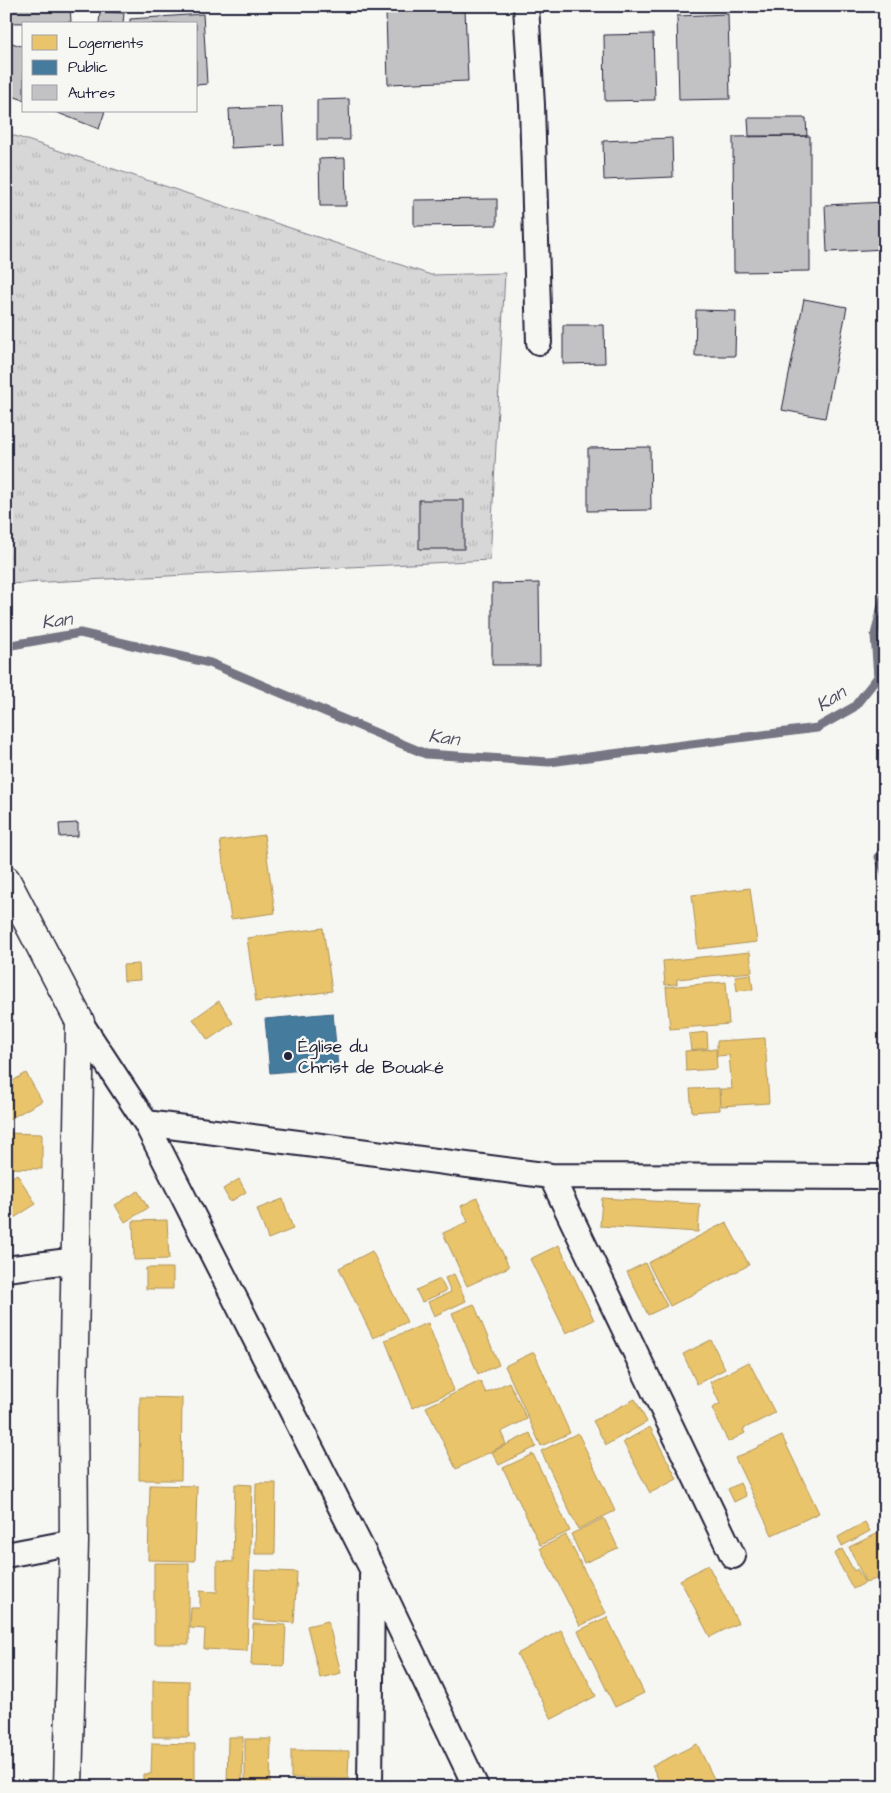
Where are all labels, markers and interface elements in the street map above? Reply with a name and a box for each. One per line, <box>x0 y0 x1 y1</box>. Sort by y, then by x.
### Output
legend <box>22 22 198 112</box>
text: Logements <box>68 33 144 55</box>
text: Public <box>68 57 108 78</box>
text: Autres <box>68 83 116 104</box>
water label: Kan <box>40 605 76 637</box>
water label: Kan <box>811 679 852 719</box>
water label: Kan <box>427 723 462 753</box>
place label: Église du Christ de Bouaké <box>298 1034 444 1080</box>
marker: Église du Christ de Bouaké <box>282 1050 294 1062</box>

